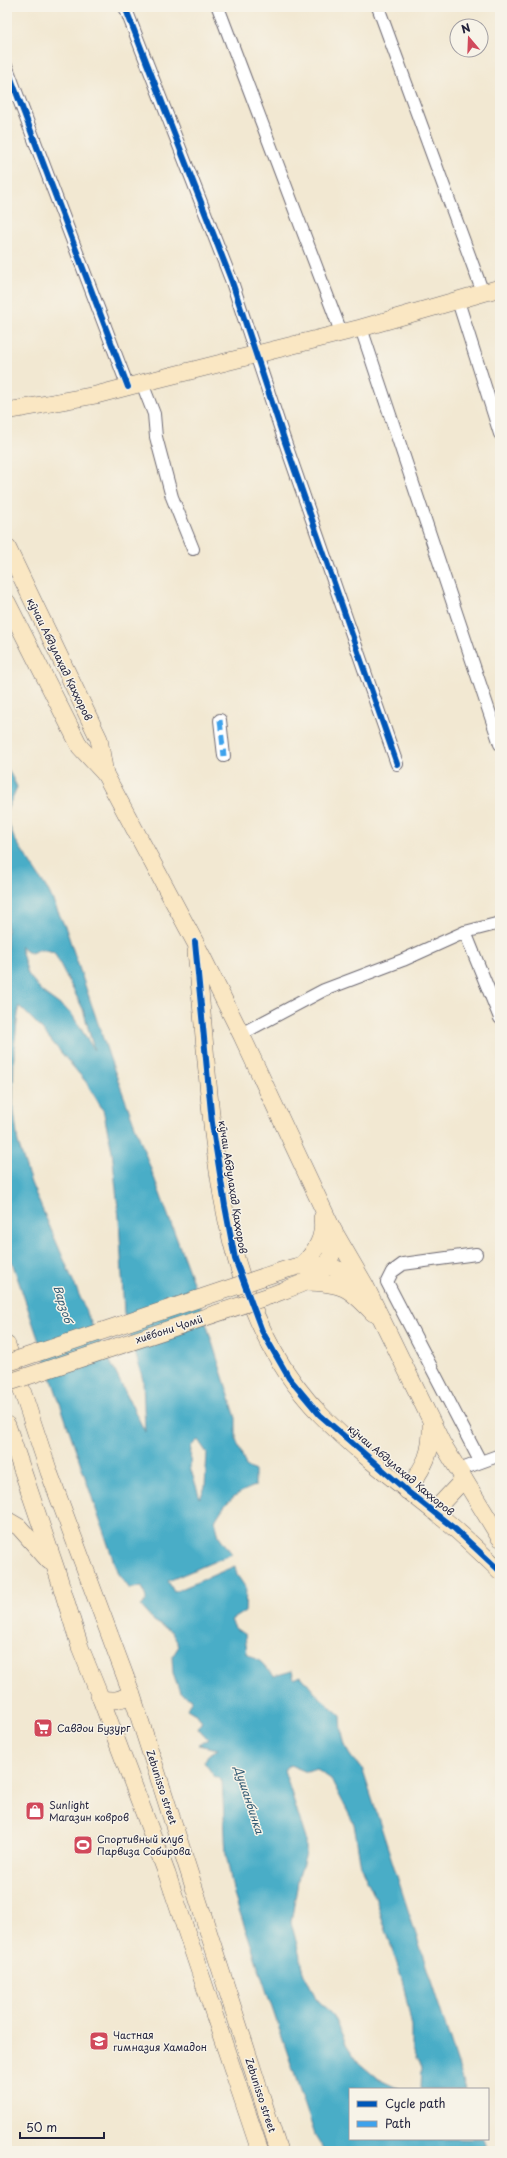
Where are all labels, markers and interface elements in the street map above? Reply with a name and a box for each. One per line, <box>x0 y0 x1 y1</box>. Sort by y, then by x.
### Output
north arrow <box>449 18 489 58</box>
text: N <box>459 19 473 38</box>
street label: кӯчаи Абдулаҳад Қаҳҳоров <box>24 595 97 723</box>
street label: кӯчаи Абдулаҳад Қаҳҳоров <box>216 1119 251 1255</box>
water label: Варзоб <box>50 1283 78 1327</box>
street label: хиёбони Ҷомӣ <box>133 1311 204 1346</box>
street label: кӯчаи Абдулаҳад Қаҳҳоров <box>345 1421 458 1519</box>
supermarket icon: Савдои Бузург <box>32 1717 54 1739</box>
place label: Савдои Бузург <box>57 1720 131 1736</box>
street label: Zebunisso street <box>143 1748 182 1826</box>
water label: Душанбинка <box>230 1763 269 1837</box>
place label: Sunlight Магазин ковров <box>49 1797 129 1824</box>
shop icon: Sunlight Магазин ковров <box>24 1800 46 1822</box>
place label: Спортивный клуб Парвиза Собирова <box>97 1831 191 1858</box>
sports icon: Спортивный клуб Парвиза Собирова <box>72 1834 94 1856</box>
place label: Частная гимназия Хамадон <box>113 2027 207 2054</box>
school or university icon: Частная гимназия Хамадон <box>88 2030 110 2052</box>
street label: Zebunisso street <box>242 2056 281 2134</box>
legend <box>349 2088 489 2140</box>
text: Cycle path <box>385 2094 446 2112</box>
scale bar <box>20 2114 104 2140</box>
text: Path <box>385 2114 411 2132</box>
text: 50 m <box>26 2118 57 2136</box>

